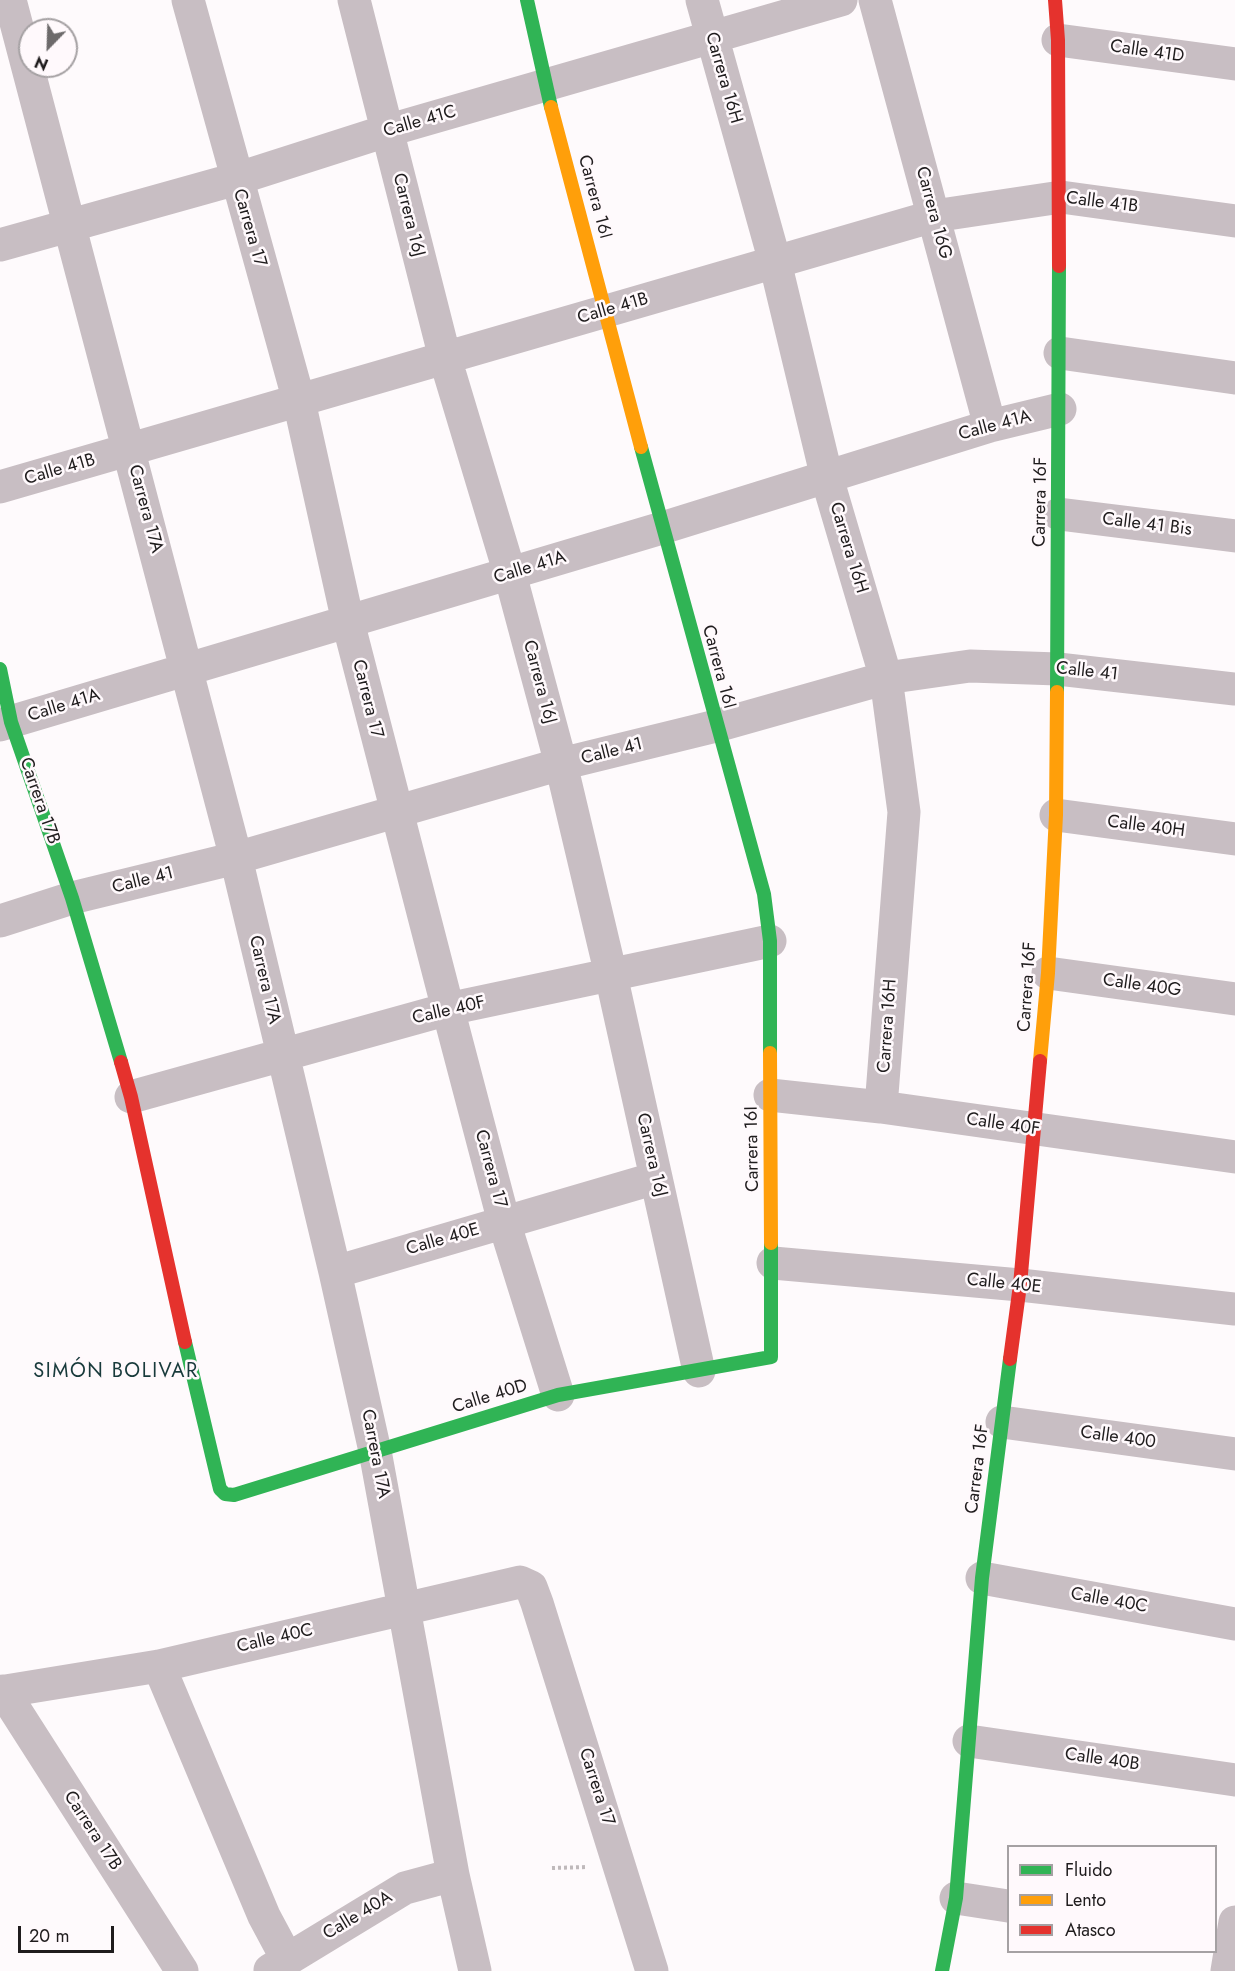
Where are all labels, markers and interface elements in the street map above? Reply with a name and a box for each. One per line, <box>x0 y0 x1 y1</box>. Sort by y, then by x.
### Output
north arrow <box>18 18 78 78</box>
street label: Carrera 16H <box>700 30 746 126</box>
street label: Calle 41D <box>1108 36 1186 68</box>
text: N <box>31 50 52 76</box>
street label: Calle 41C <box>381 101 459 143</box>
street label: Carrera 16I <box>573 153 615 241</box>
street label: Carrera 16G <box>910 164 956 262</box>
street label: Carrera 16J <box>387 171 429 259</box>
street label: Carrera 17 <box>228 187 270 269</box>
street label: Calle 41B <box>1065 188 1139 218</box>
street label: Calle 41B <box>575 289 651 329</box>
street label: Calle 41A <box>956 406 1034 446</box>
street label: Calle 41B <box>22 450 98 490</box>
street label: Carrera 16F <box>1029 457 1053 547</box>
street label: Carrera 17A <box>123 463 167 555</box>
street label: Carrera 16H <box>824 500 872 596</box>
street label: Calle 41 Bis <box>1101 509 1193 541</box>
street label: Calle 41A <box>491 547 569 589</box>
street label: Carrera 16I <box>697 623 739 711</box>
street label: Carrera 16J <box>518 638 560 726</box>
street label: Carrera 17 <box>347 658 387 740</box>
street label: Calle 41 <box>1055 658 1119 686</box>
street label: Calle 41A <box>25 685 103 727</box>
street label: Calle 41 <box>579 734 645 770</box>
street label: Carrera 17B <box>14 755 64 847</box>
street label: Calle 40H <box>1106 812 1186 842</box>
street label: Calle 41 <box>110 863 176 899</box>
street label: Carrera 17A <box>243 934 285 1026</box>
street label: Carrera 16F <box>1014 941 1042 1033</box>
street label: Calle 40G <box>1101 970 1183 1002</box>
street label: Carrera 16H <box>874 978 902 1074</box>
street label: Calle 40F <box>410 992 488 1030</box>
street label: Carrera 16I <box>741 1106 765 1192</box>
street label: Calle 40F <box>965 1109 1041 1141</box>
street label: Carrera 16J <box>631 1111 671 1199</box>
street label: Carrera 17 <box>469 1128 511 1210</box>
street label: Calle 40E <box>404 1219 482 1261</box>
street label: Calle 40E <box>966 1269 1042 1299</box>
district label: SIMÓN BOLIVAR <box>33 1360 199 1384</box>
street label: Calle 40D <box>450 1375 530 1419</box>
street label: Carrera 17A <box>356 1408 394 1500</box>
street label: Calle 400 <box>1079 1422 1157 1454</box>
street label: Carrera 16F <box>962 1423 994 1515</box>
street label: Calle 40C <box>1069 1584 1149 1618</box>
street label: Calle 40C <box>235 1620 315 1658</box>
street label: Calle 40B <box>1063 1744 1141 1776</box>
street label: Carrera 17 <box>573 1746 619 1828</box>
street label: Carrera 17B <box>58 1787 126 1875</box>
legend <box>1007 1845 1217 1953</box>
text: Fluido <box>1065 1857 1112 1883</box>
street label: Calle 40A <box>319 1887 397 1945</box>
text: Lento <box>1065 1887 1106 1913</box>
scale bar <box>21 1914 117 1952</box>
text: Atasco <box>1065 1917 1116 1943</box>
text: 20 m <box>29 1923 69 1949</box>

